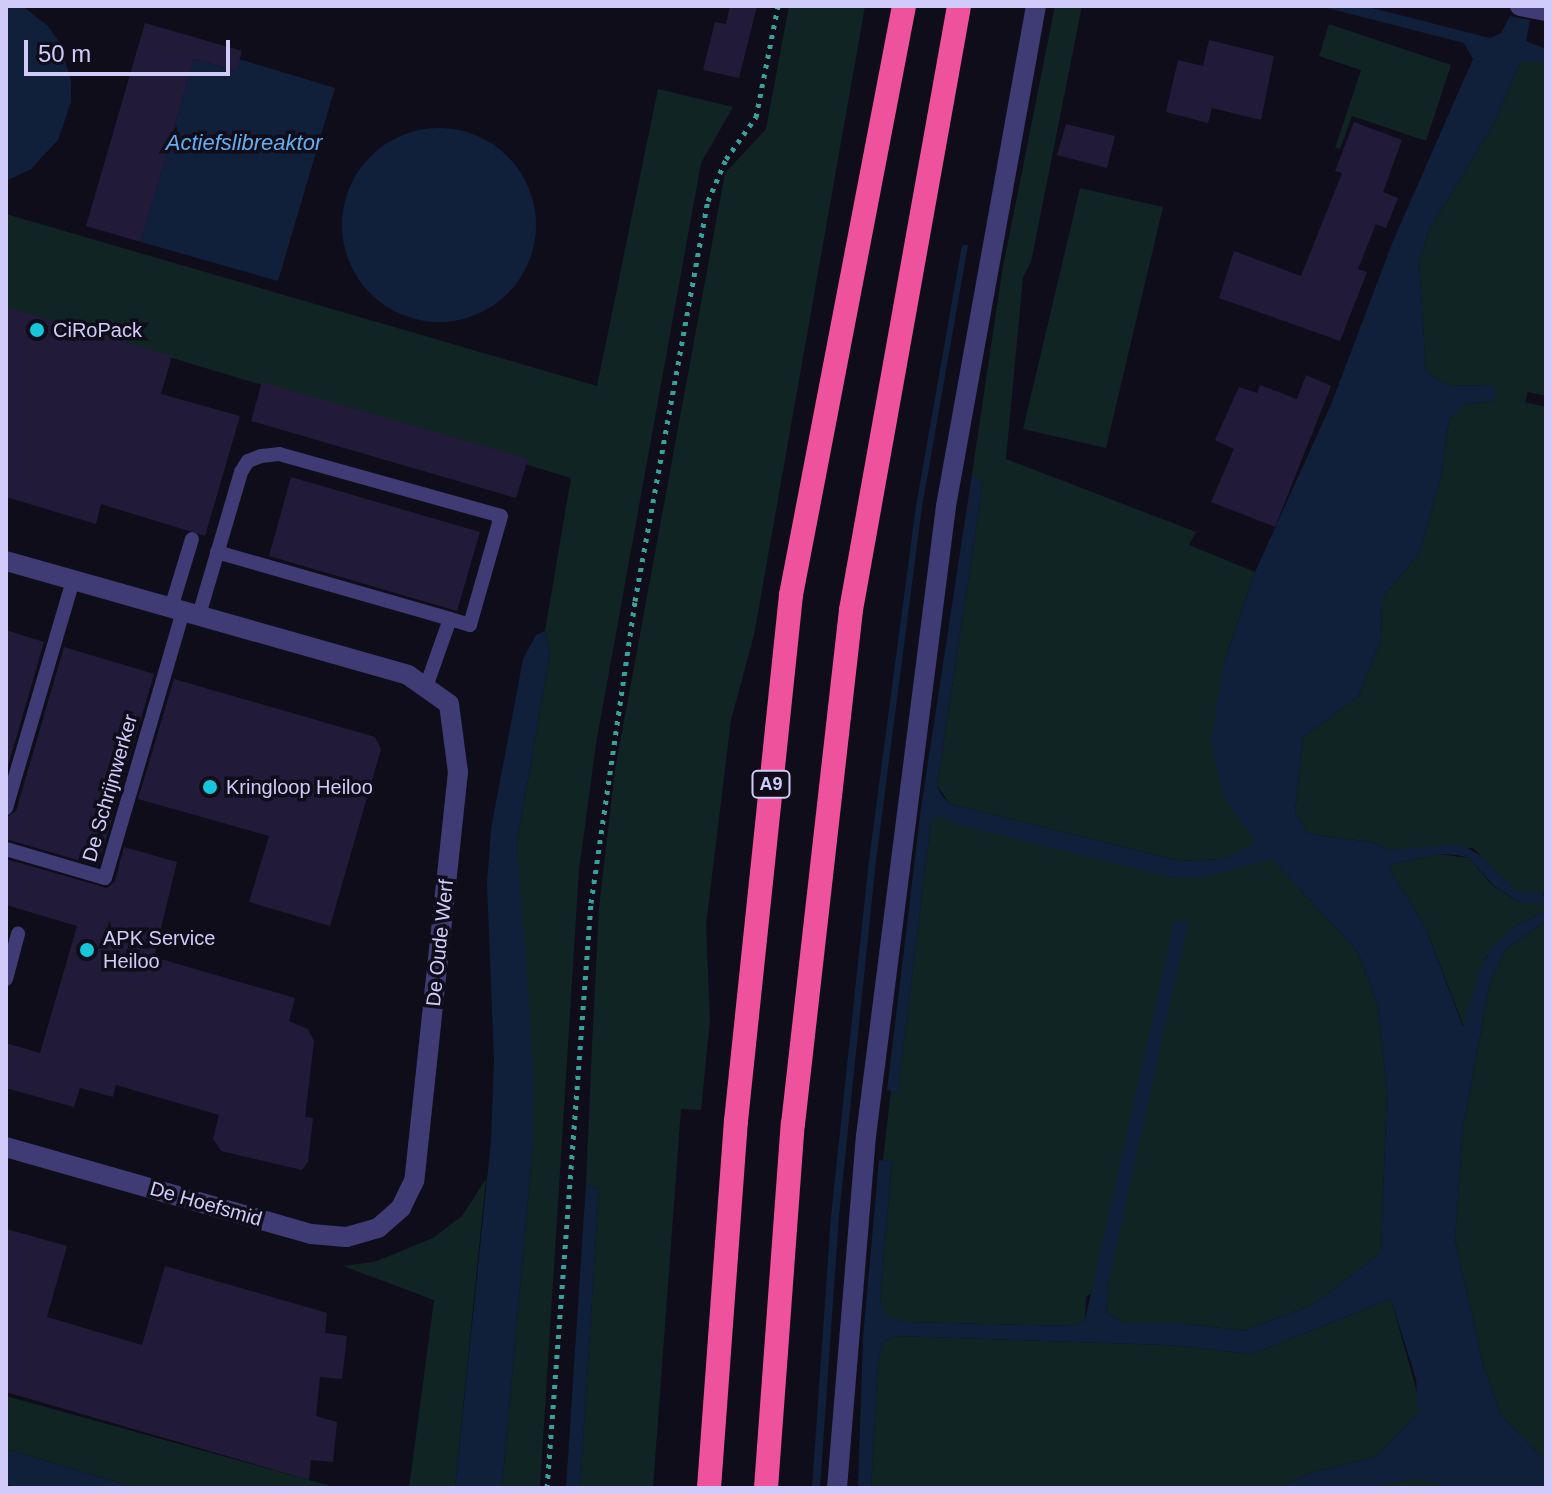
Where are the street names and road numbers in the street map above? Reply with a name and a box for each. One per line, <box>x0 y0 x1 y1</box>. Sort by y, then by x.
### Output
street label: De Schrijnwerker <box>77 712 143 864</box>
road number: A9 <box>751 770 791 798</box>
street label: De Oude Werf <box>421 878 459 1008</box>
street label: De Hoefsmid <box>147 1177 265 1231</box>

